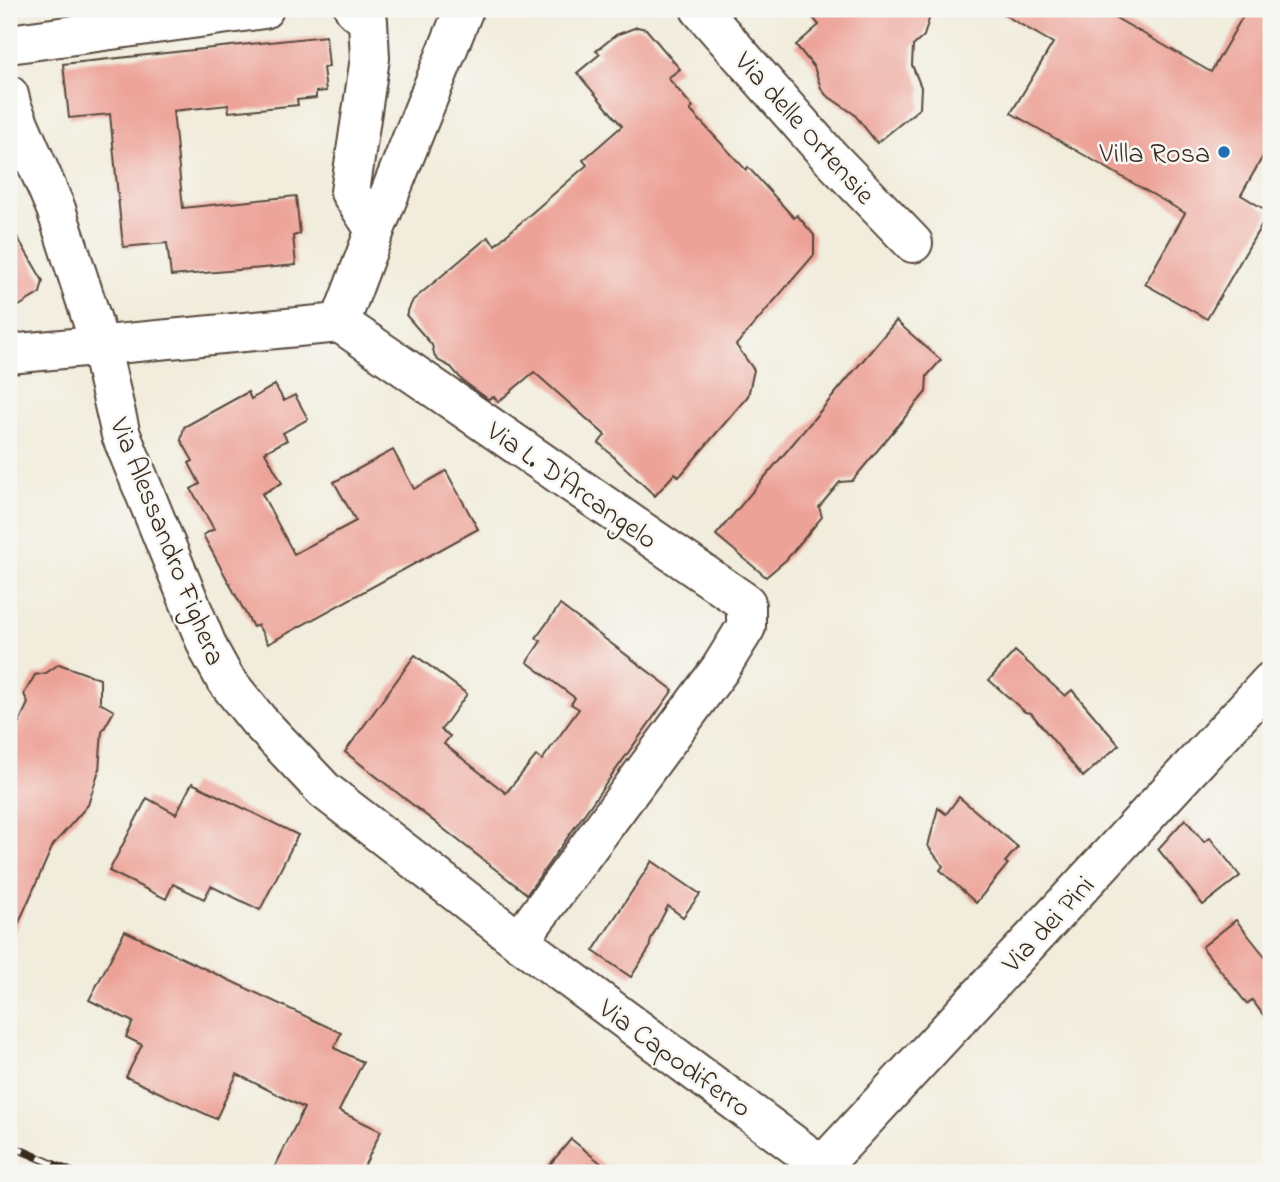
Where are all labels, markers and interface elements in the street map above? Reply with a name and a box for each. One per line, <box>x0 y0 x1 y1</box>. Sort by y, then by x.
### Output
street label: Via delle Ortensie <box>723 43 884 215</box>
place label: Villa Rosa <box>1098 135 1210 176</box>
marker: Villa Rosa <box>1216 144 1232 160</box>
street label: Via Alessandro Fighera <box>97 411 234 672</box>
street label: Via L. D'Arcangelo <box>477 412 665 561</box>
street label: Via dei Pini <box>993 867 1106 984</box>
street label: Via Capodiferro <box>588 990 759 1129</box>

